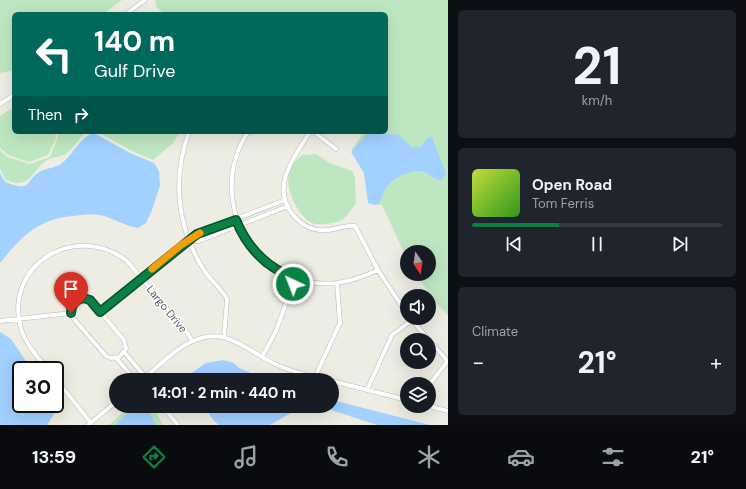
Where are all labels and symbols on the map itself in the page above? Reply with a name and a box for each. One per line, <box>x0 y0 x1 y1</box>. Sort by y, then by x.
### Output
north arrow <box>400 245 436 281</box>
position arrow <box>272 263 314 305</box>
pin <box>54 272 88 313</box>
street label: Largo Drive <box>144 282 190 336</box>
speed limit sign: 30 <box>12 361 64 413</box>

